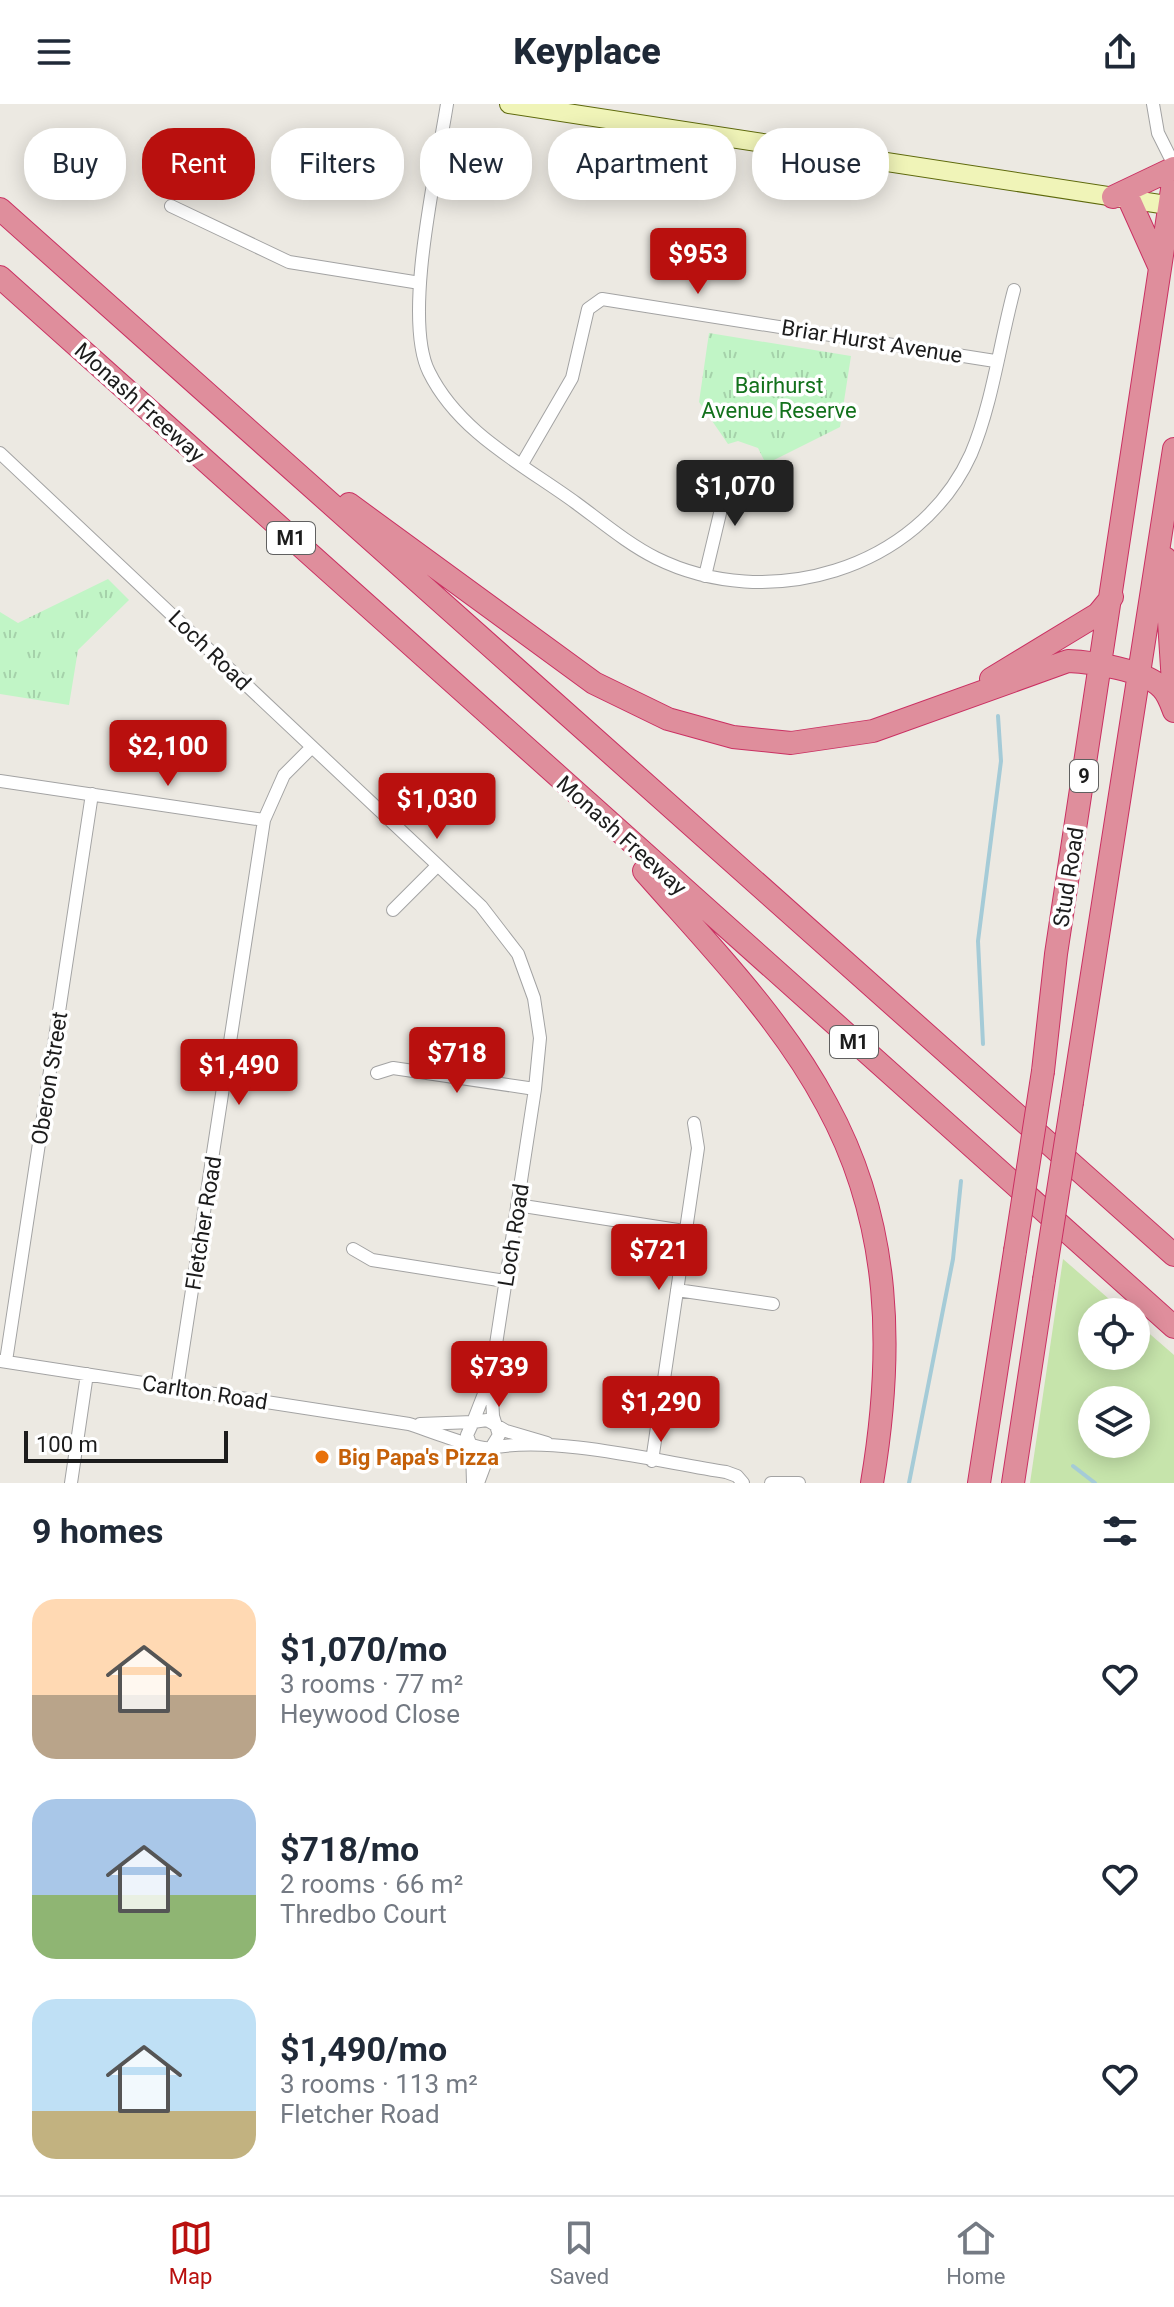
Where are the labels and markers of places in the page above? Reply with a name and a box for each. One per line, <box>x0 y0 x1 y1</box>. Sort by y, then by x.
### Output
pin: $953 <box>651 228 745 296</box>
pin: $1,070 <box>670 460 800 528</box>
pin: $2,100 <box>103 720 233 788</box>
pin: $1,030 <box>372 773 502 841</box>
pin: $718 <box>410 1027 504 1095</box>
pin: $1,490 <box>174 1039 304 1107</box>
pin: $721 <box>612 1224 706 1292</box>
pin: $739 <box>452 1341 546 1409</box>
pin: $1,290 <box>596 1376 726 1444</box>
place label: Big Papa's Pizza <box>338 1445 499 1470</box>
marker: Big Papa's Pizza <box>313 1448 331 1466</box>

